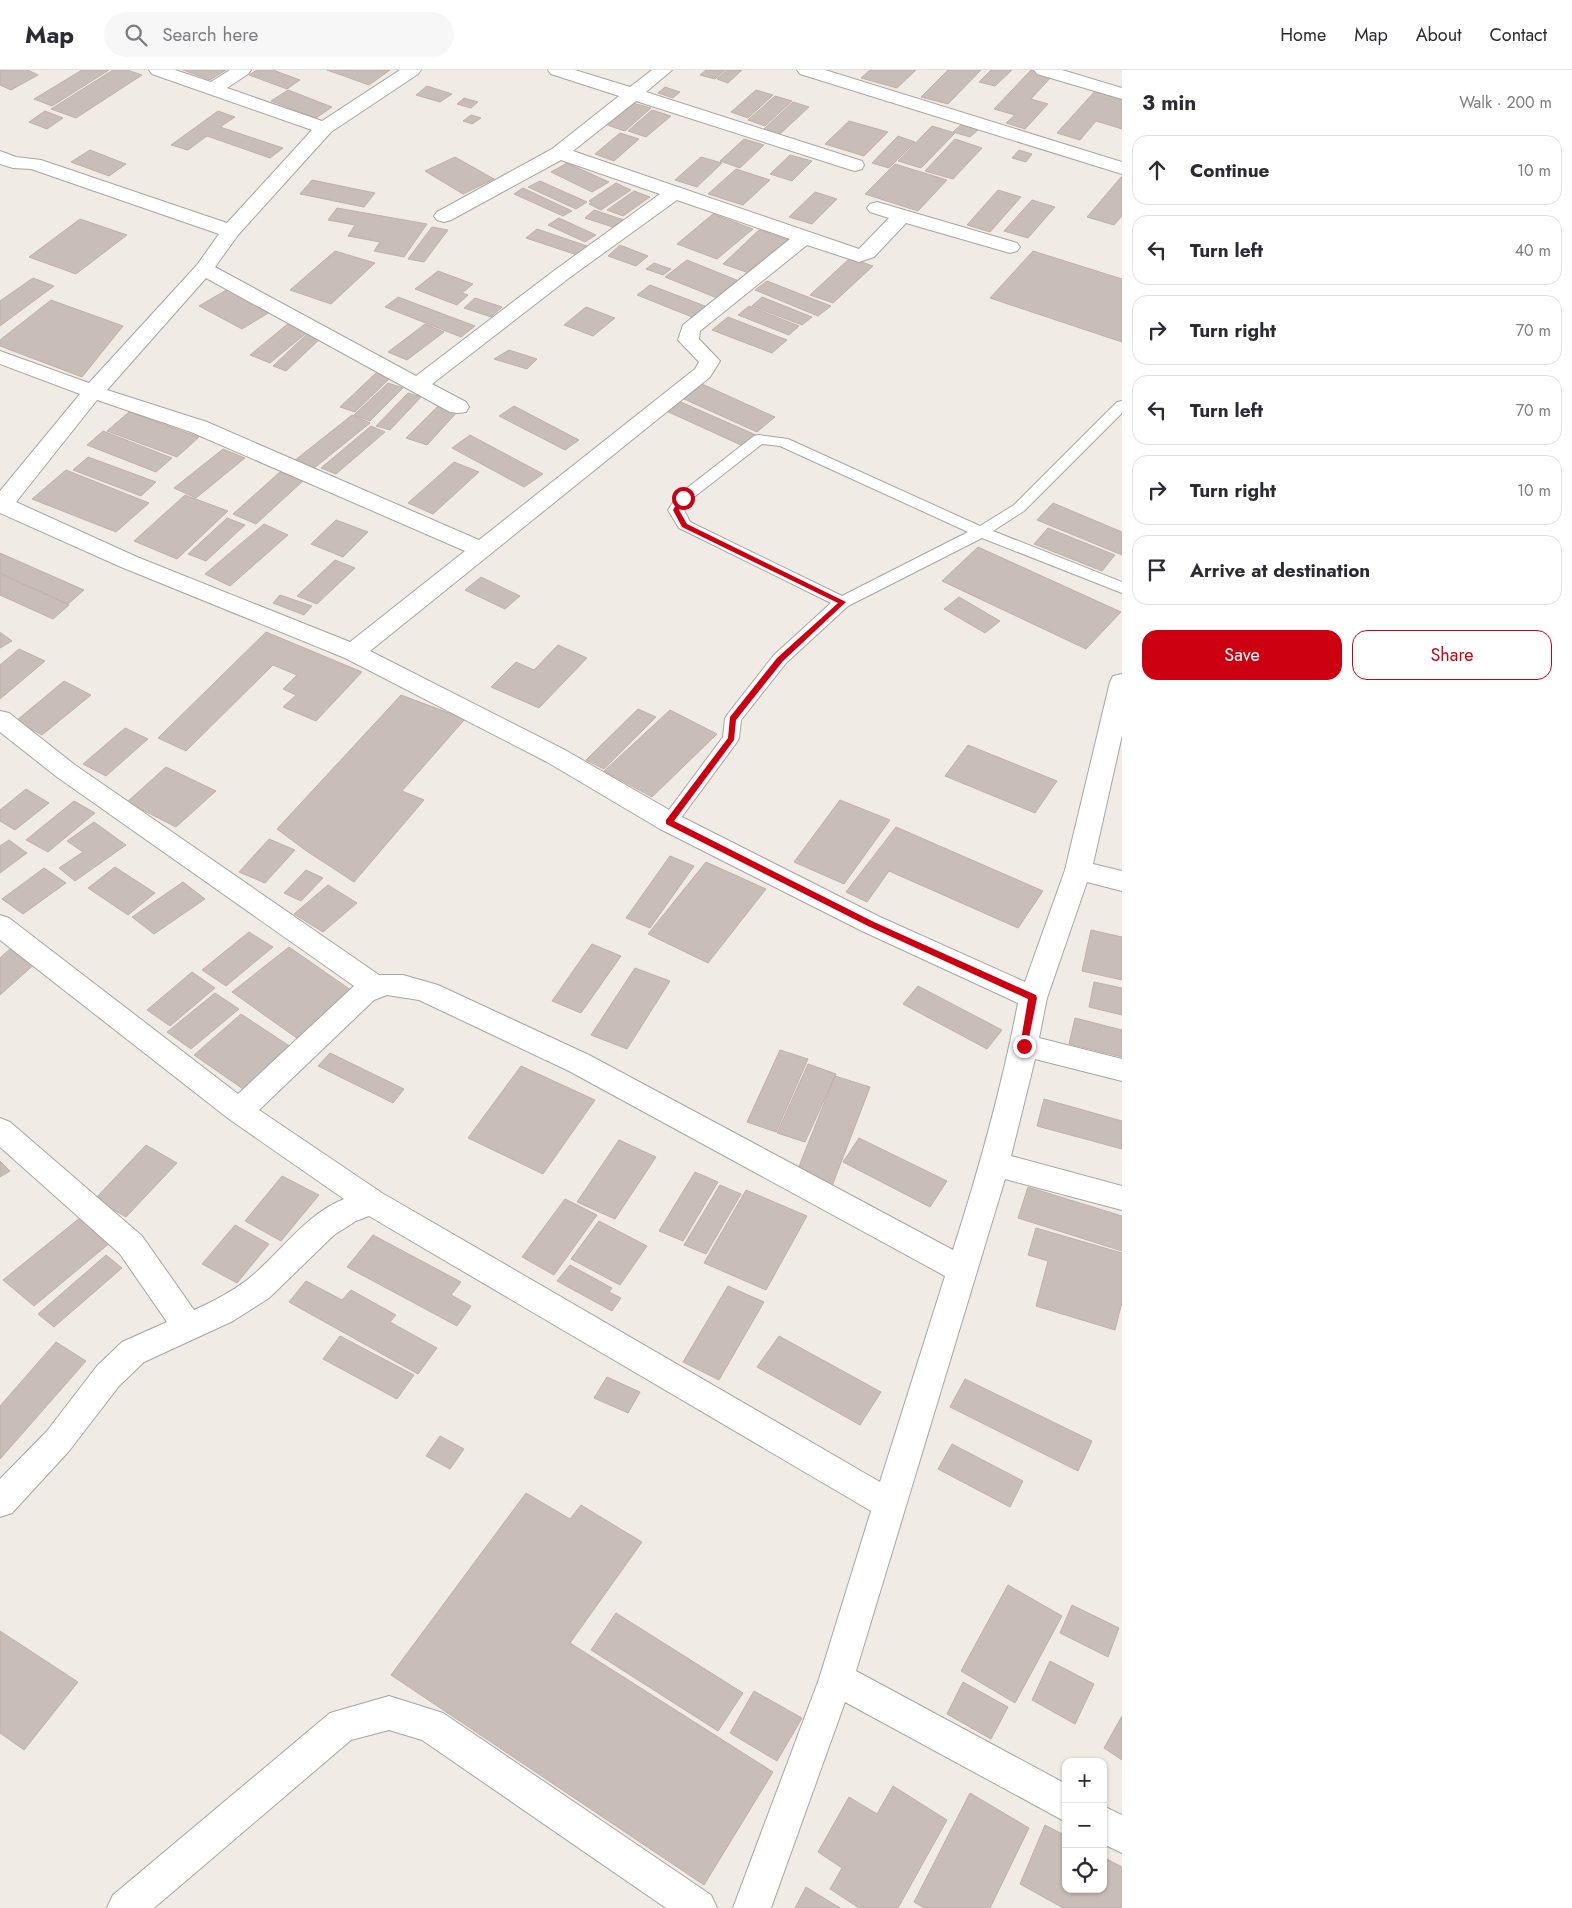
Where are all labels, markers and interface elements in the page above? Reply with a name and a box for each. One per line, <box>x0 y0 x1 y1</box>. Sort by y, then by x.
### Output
search box <box>104 12 454 57</box>
text: Map <box>25 17 74 52</box>
icon: search <box>122 21 150 49</box>
text: Search here <box>162 21 258 48</box>
text: Home <box>1280 22 1326 48</box>
text: Map <box>1354 22 1388 48</box>
text: About <box>1416 22 1461 48</box>
text: Contact <box>1489 22 1547 48</box>
text: 3 min <box>1142 88 1196 118</box>
text: Walk · 200 m <box>1459 91 1552 114</box>
icon: ahead <box>1143 156 1171 184</box>
text: Continue <box>1190 157 1269 184</box>
text: 10 m <box>1517 159 1551 182</box>
icon: left <box>1143 236 1171 264</box>
text: Turn left <box>1190 237 1263 264</box>
text: 40 m <box>1515 239 1551 262</box>
icon: right <box>1143 316 1171 344</box>
text: Turn right <box>1190 317 1276 344</box>
text: 70 m <box>1516 319 1551 342</box>
icon: left <box>1143 396 1171 424</box>
text: Turn left <box>1190 397 1263 424</box>
text: 70 m <box>1516 399 1551 422</box>
icon: right <box>1143 476 1171 504</box>
text: Turn right <box>1190 477 1276 504</box>
text: 10 m <box>1517 479 1551 502</box>
route start <box>672 487 695 510</box>
icon: arrive <box>1143 556 1171 584</box>
text: Arrive at destination <box>1190 557 1370 584</box>
button: Save <box>1142 630 1342 680</box>
button: Share <box>1352 630 1552 680</box>
route end <box>1013 1035 1036 1058</box>
map controls <box>1062 1758 1107 1893</box>
button: + <box>1062 1758 1107 1803</box>
button: − <box>1062 1803 1107 1848</box>
button: locate <box>1062 1848 1107 1893</box>

